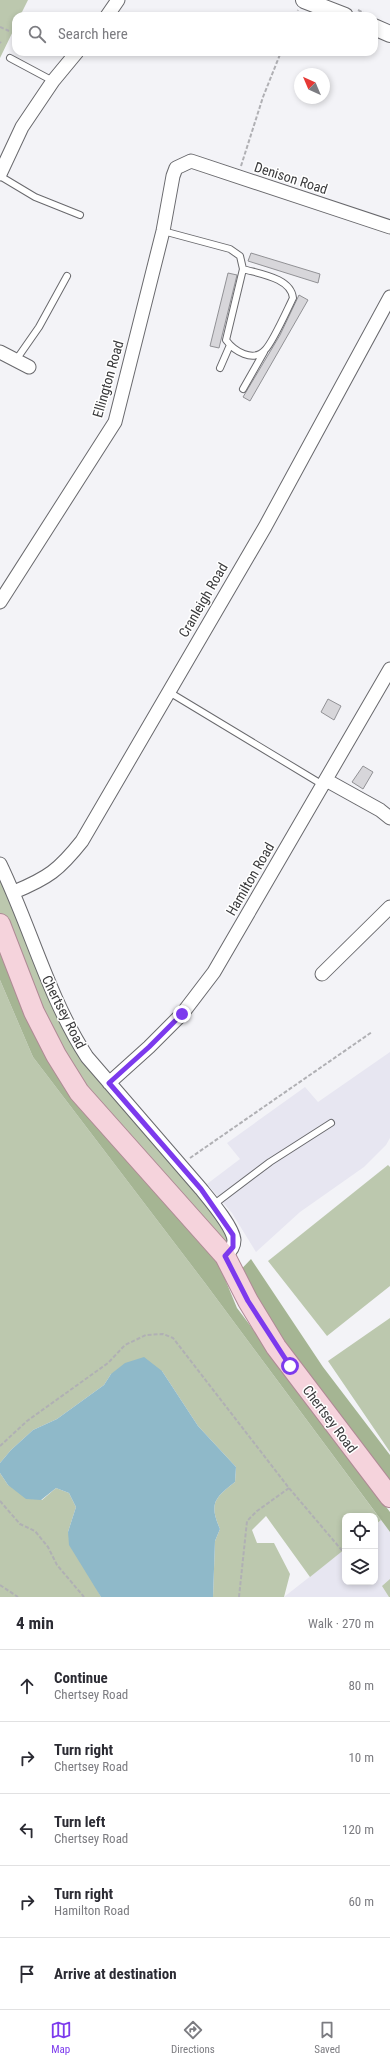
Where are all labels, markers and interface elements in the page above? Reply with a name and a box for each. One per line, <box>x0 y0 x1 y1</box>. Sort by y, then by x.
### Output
search box <box>12 12 378 56</box>
icon: search <box>26 23 48 45</box>
text: Search here <box>58 25 128 43</box>
north arrow <box>294 68 330 104</box>
street label: Denison Road <box>252 159 330 197</box>
street label: Ellington Road <box>89 339 127 419</box>
street label: Cranleigh Road <box>175 560 231 640</box>
street label: Hamilton Road <box>223 840 277 918</box>
street label: Chertsey Road <box>39 973 89 1051</box>
route end <box>173 1005 191 1023</box>
route start <box>281 1357 299 1375</box>
street label: Chertsey Road <box>300 1382 360 1456</box>
map controls <box>342 1513 378 1585</box>
button: locate <box>342 1513 378 1549</box>
button: layers <box>342 1549 378 1585</box>
text: 4 min <box>16 1613 54 1633</box>
text: Walk · 270 m <box>308 1616 374 1631</box>
text: Continue <box>54 1669 108 1687</box>
icon: ahead <box>16 1675 38 1697</box>
text: 80 m <box>348 1678 374 1693</box>
text: Chertsey Road <box>54 1687 128 1702</box>
text: Turn right <box>54 1741 113 1759</box>
icon: right <box>16 1747 38 1769</box>
text: 10 m <box>348 1750 374 1765</box>
text: Chertsey Road <box>54 1759 128 1774</box>
text: Turn left <box>54 1813 105 1831</box>
icon: left <box>16 1819 38 1841</box>
text: 120 m <box>342 1822 374 1837</box>
text: Chertsey Road <box>54 1831 128 1846</box>
text: Turn right <box>54 1885 113 1903</box>
icon: right <box>16 1891 38 1913</box>
text: 60 m <box>348 1894 374 1909</box>
text: Hamilton Road <box>54 1903 130 1918</box>
icon: arrive <box>16 1963 38 1985</box>
text: Arrive at destination <box>54 1965 177 1983</box>
tab: Map <box>50 2019 72 2056</box>
tab: Directions <box>171 2019 215 2056</box>
tab: Saved <box>314 2019 340 2056</box>

